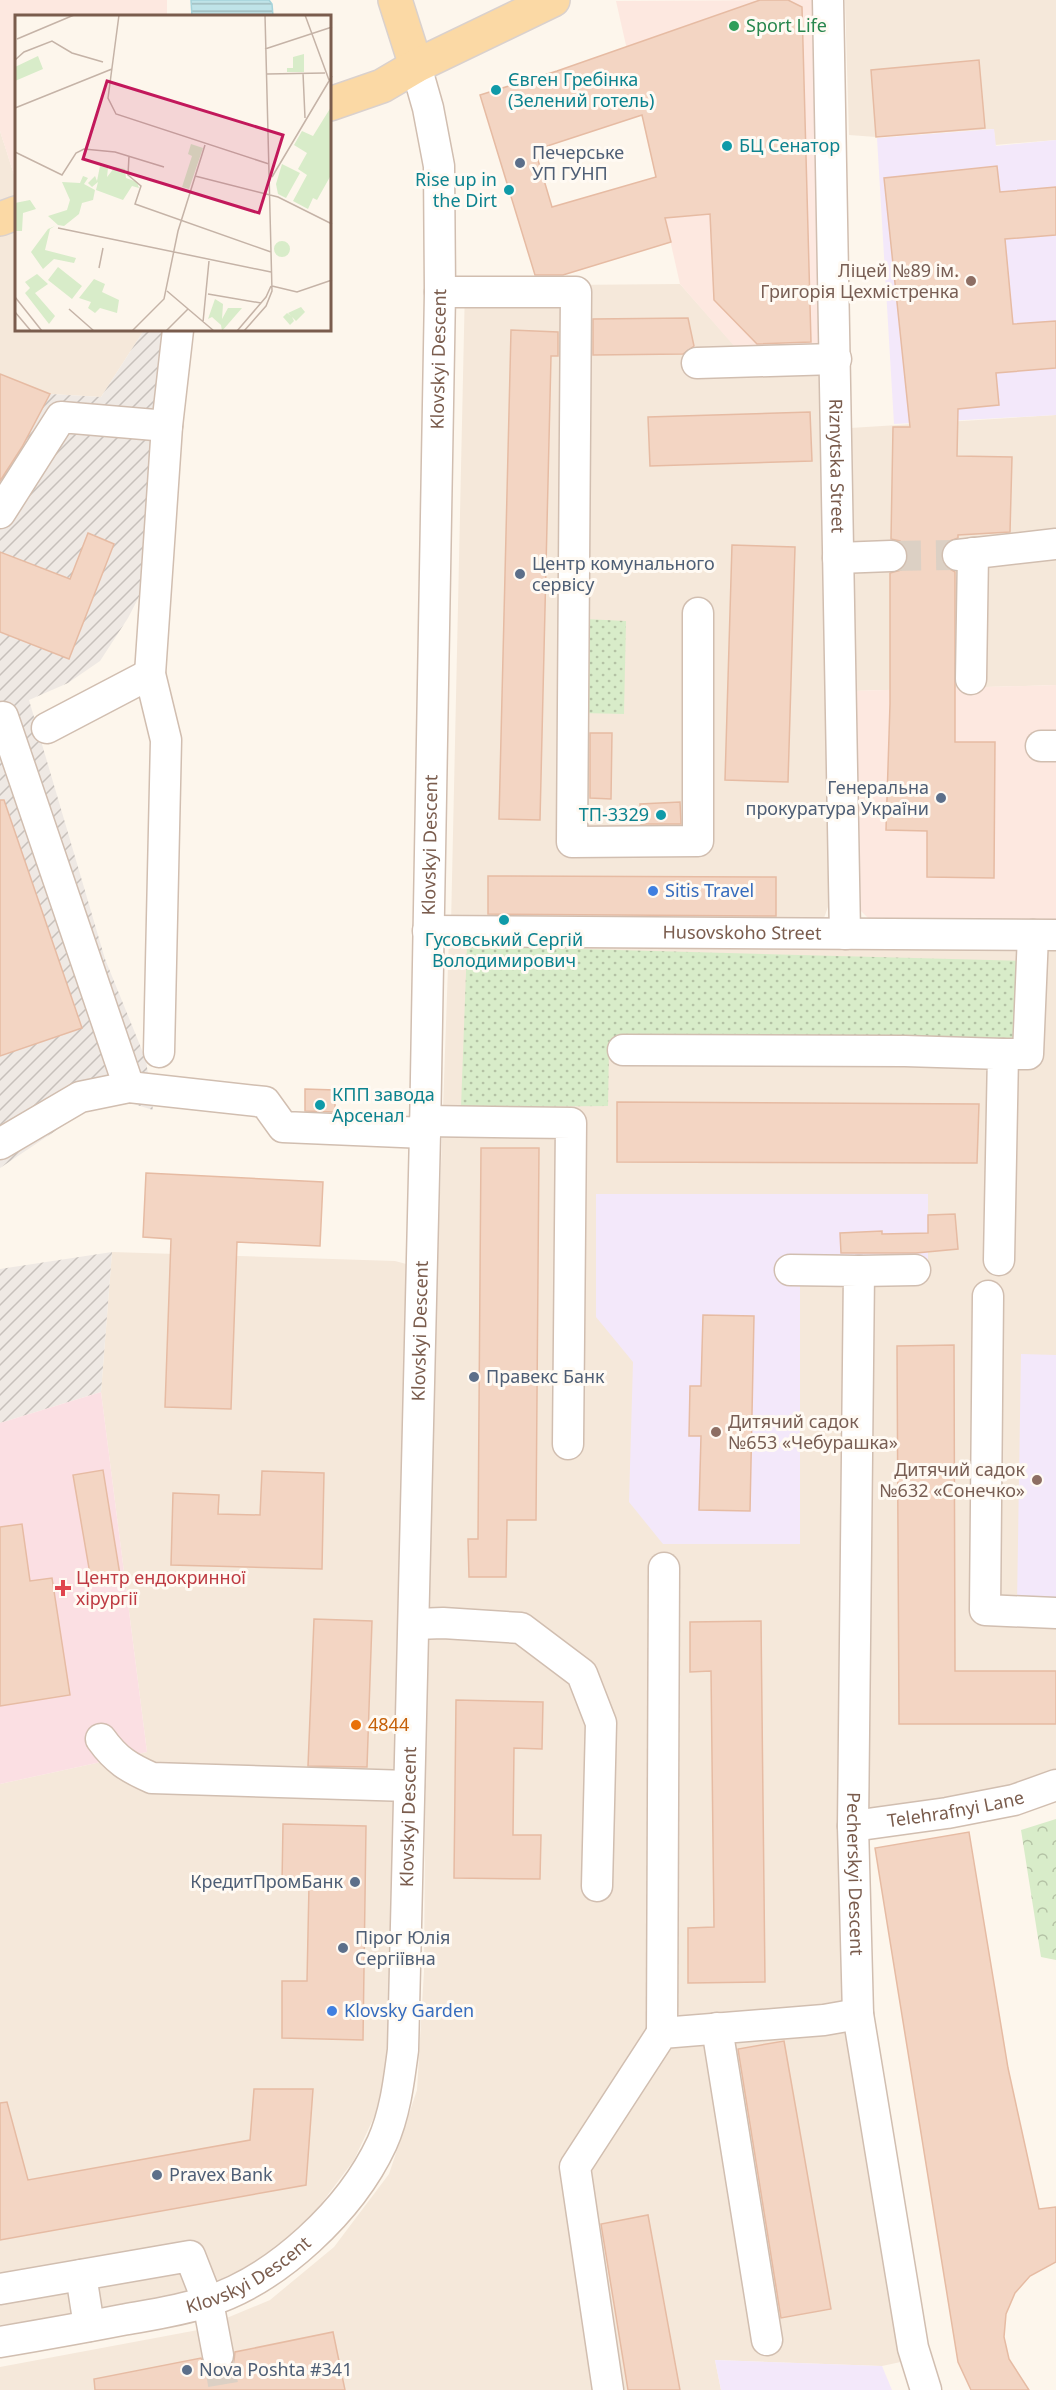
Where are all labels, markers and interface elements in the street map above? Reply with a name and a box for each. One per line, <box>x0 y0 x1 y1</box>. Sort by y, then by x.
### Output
place label: Sport Life <box>746 13 827 37</box>
inset map <box>15 15 332 332</box>
marker: Sport Life <box>727 19 741 33</box>
place label: Євген Гребінка (Зелений готель) <box>508 67 654 112</box>
marker: Євген Гребінка (Зелений готель) <box>489 83 503 97</box>
place label: БЦ Сенатор <box>739 133 840 157</box>
marker: БЦ Сенатор <box>720 139 734 153</box>
place label: Печерське УП ГУНП <box>532 140 624 185</box>
marker: Печерське УП ГУНП <box>513 156 527 170</box>
place label: Rise up in the Dirt <box>415 167 497 212</box>
marker: Rise up in the Dirt <box>502 183 516 197</box>
place label: Ліцей №89 ім. Григорія Цехмістренка <box>760 258 959 303</box>
marker: Ліцей №89 ім. Григорія Цехмістренка <box>964 274 978 288</box>
street label: Klovskyi Descent <box>425 288 451 430</box>
street label: Riznytska Street <box>824 398 851 534</box>
place label: Центр комунального сервісу <box>532 551 715 596</box>
marker: Центр комунального сервісу <box>513 567 527 581</box>
street label: Klovskyi Descent <box>416 774 442 916</box>
place label: Генеральна прокуратура України <box>746 775 929 820</box>
marker: Генеральна прокуратура України <box>934 791 948 805</box>
place label: ТП-3329 <box>579 802 649 826</box>
marker: ТП-3329 <box>654 808 668 822</box>
place label: Sitis Travel <box>665 878 754 902</box>
marker: Sitis Travel <box>646 884 660 898</box>
marker: Гусовський Сергій Володимирович <box>497 913 511 927</box>
street label: Husovskoho Street <box>662 919 822 945</box>
place label: Гусовський Сергій Володимирович <box>425 927 583 972</box>
place label: КПП завода Арсенал <box>332 1082 435 1127</box>
marker: КПП завода Арсенал <box>313 1098 327 1112</box>
street label: Klovskyi Descent <box>406 1260 433 1401</box>
place label: Правекс Банк <box>486 1364 605 1388</box>
marker: Правекс Банк <box>467 1370 481 1384</box>
place label: Дитячий садок №653 «Чебурашка» <box>728 1409 898 1454</box>
marker: Дитячий садок №653 «Чебурашка» <box>709 1425 723 1439</box>
place label: Дитячий садок №632 «Сонечко» <box>879 1457 1025 1502</box>
marker: Дитячий садок №632 «Сонечко» <box>1030 1473 1044 1487</box>
place label: Центр ендокринної хірургії <box>76 1565 246 1610</box>
marker: Центр ендокринної хірургії <box>54 1579 72 1597</box>
place label: 4844 <box>368 1712 409 1736</box>
marker: 4844 <box>349 1718 363 1732</box>
street label: Klovskyi Descent <box>394 1746 421 1887</box>
street label: Telehrafnyi Lane <box>886 1784 1027 1832</box>
street label: Pecherskyi Descent <box>842 1792 869 1956</box>
place label: КредитПромБанк <box>190 1869 343 1893</box>
marker: КредитПромБанк <box>348 1875 362 1889</box>
place label: Пірог Юлія Сергіївна <box>355 1925 450 1970</box>
marker: Пірог Юлія Сергіївна <box>336 1941 350 1955</box>
place label: Klovsky Garden <box>344 1998 474 2022</box>
marker: Klovsky Garden <box>325 2004 339 2018</box>
place label: Pravex Bank <box>169 2162 273 2186</box>
marker: Pravex Bank <box>150 2168 164 2182</box>
street label: Klovskyi Descent <box>183 2230 316 2318</box>
place label: Nova Poshta #341 <box>199 2357 352 2381</box>
marker: Nova Poshta #341 <box>180 2363 194 2377</box>

